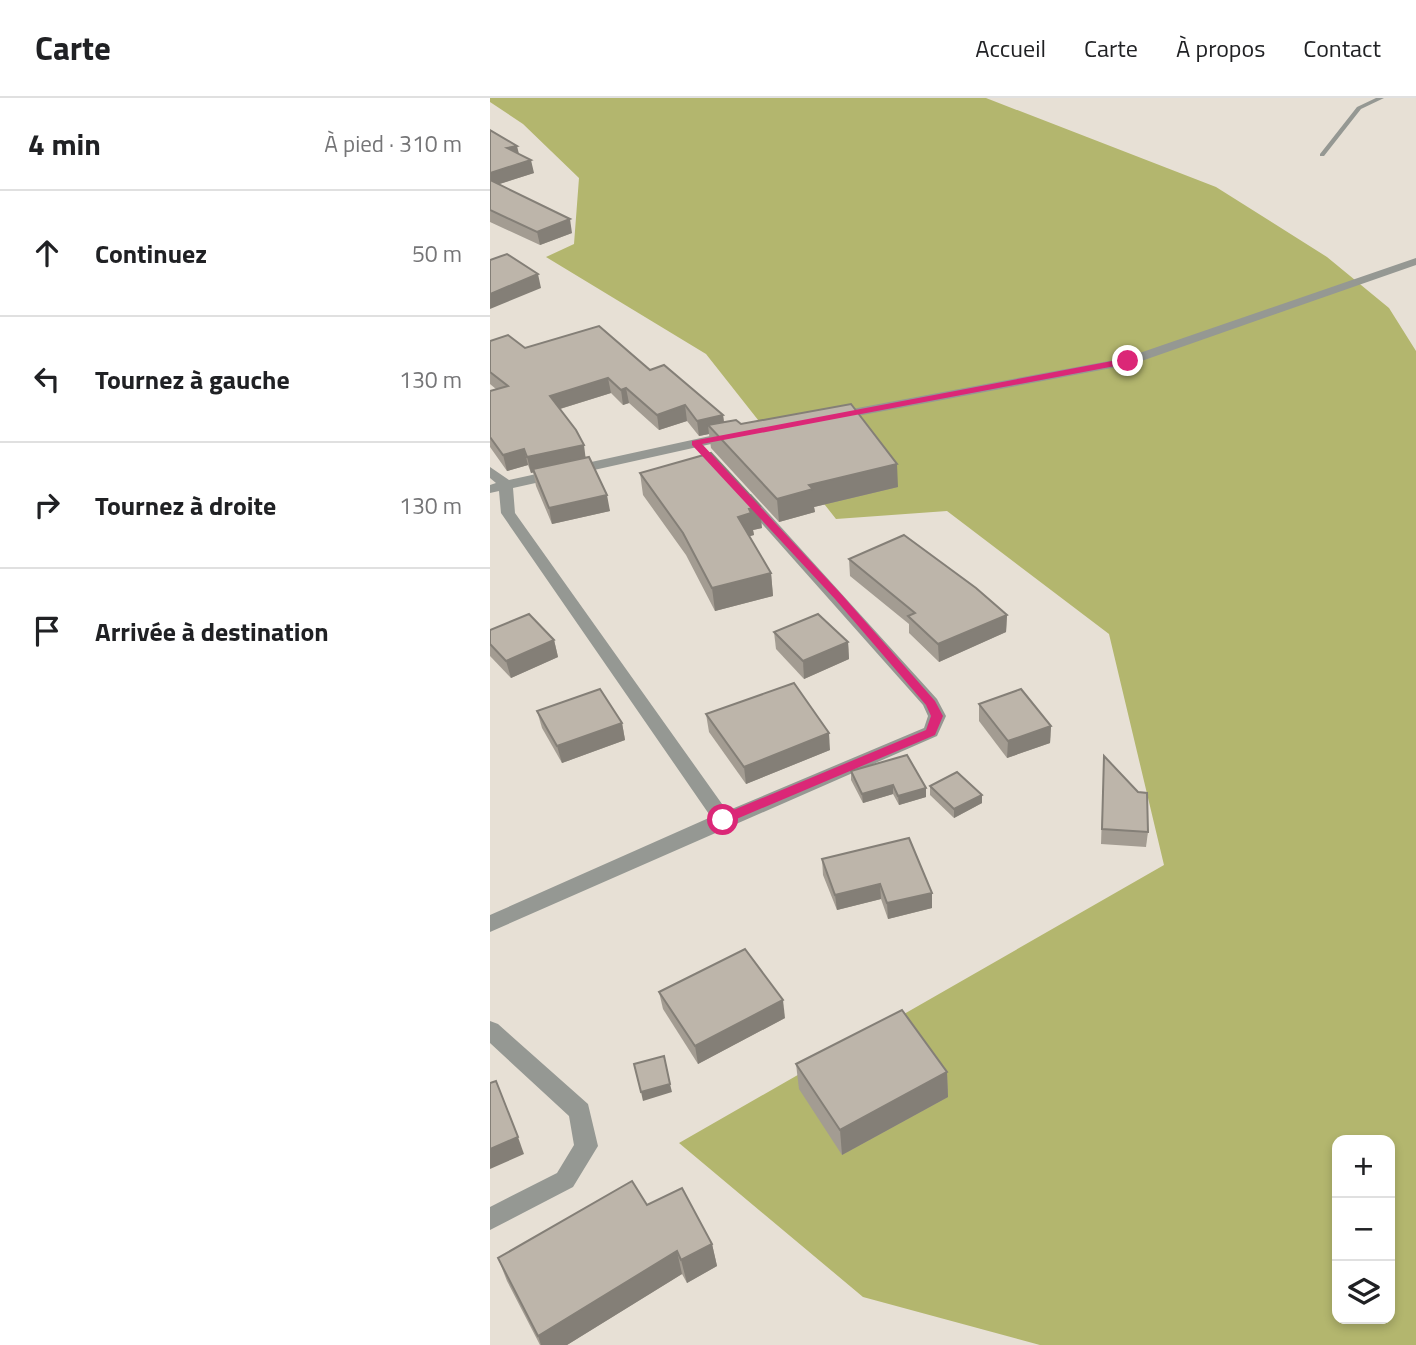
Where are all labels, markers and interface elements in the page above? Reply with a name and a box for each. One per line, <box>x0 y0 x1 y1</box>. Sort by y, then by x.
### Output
text: Carte <box>35 23 111 73</box>
text: Accueil <box>975 30 1046 66</box>
text: Carte <box>1084 30 1138 66</box>
text: À propos <box>1176 30 1265 66</box>
text: Contact <box>1303 30 1381 66</box>
text: 4 min <box>28 121 101 167</box>
text: À pied · 310 m <box>324 126 462 161</box>
icon: ahead <box>28 234 66 272</box>
text: Continuez <box>95 234 207 273</box>
text: 50 m <box>412 236 462 271</box>
route end <box>1112 345 1143 376</box>
icon: left <box>28 360 66 398</box>
text: Tournez à gauche <box>95 360 290 399</box>
text: 130 m <box>399 362 462 397</box>
icon: right <box>28 486 66 524</box>
text: Tournez à droite <box>95 486 276 525</box>
text: 130 m <box>399 488 462 523</box>
icon: arrive <box>28 612 66 650</box>
text: Arrivée à destination <box>95 612 329 651</box>
route start <box>707 804 738 835</box>
map controls <box>1332 1135 1395 1324</box>
button: + <box>1332 1135 1395 1198</box>
button: − <box>1332 1198 1395 1261</box>
button: layers <box>1332 1261 1395 1324</box>

